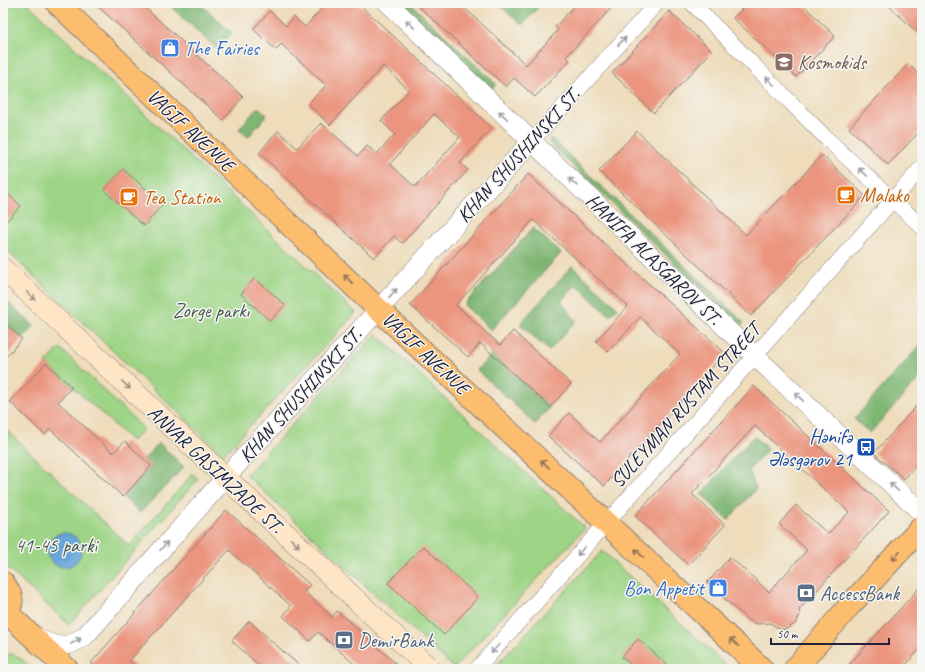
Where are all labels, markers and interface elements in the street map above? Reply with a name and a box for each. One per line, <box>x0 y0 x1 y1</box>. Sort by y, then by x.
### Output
one-way arrow <box>405 19 415 29</box>
place label: The Fairies <box>184 36 261 61</box>
one-way arrow <box>618 36 627 46</box>
shop icon: The Fairies <box>159 37 181 59</box>
place label: Kosmokids <box>798 50 868 75</box>
school or university icon: Kosmokids <box>773 51 795 73</box>
one-way arrow <box>765 76 775 86</box>
street label: KHAN SHUSHINSKI ST. <box>451 82 586 228</box>
street label: VAGIF AVENUE <box>142 83 242 179</box>
one-way arrow <box>498 110 508 119</box>
one-way arrow <box>858 167 868 177</box>
one-way arrow <box>568 177 578 187</box>
place label: Malako <box>860 183 910 208</box>
cafe icon: Malako <box>835 184 857 206</box>
place label: Tea Station <box>143 185 222 210</box>
cafe icon: Tea Station <box>118 186 140 208</box>
street label: HANIFA ALASGAROV ST. <box>580 188 727 331</box>
one-way arrow <box>343 274 353 284</box>
one-way arrow <box>388 288 397 298</box>
one-way arrow <box>26 291 36 301</box>
park label: Zorge parkı <box>173 298 251 323</box>
street label: VAGIF AVENUE <box>377 306 477 402</box>
street label: SULEYMAN RUSTAM STREET <box>605 315 768 493</box>
street label: KHAN SHUSHINSKI ST. <box>233 322 368 468</box>
one-way arrow <box>121 380 131 390</box>
one-way arrow <box>794 393 804 402</box>
street label: ANVAR GASIMZADE ST. <box>142 400 289 539</box>
place label: Hənifə Ələsgərov 21 <box>768 424 853 472</box>
bus stop icon: Hənifə Ələsgərov 21 <box>855 436 877 458</box>
one-way arrow <box>540 459 550 469</box>
one-way arrow <box>889 482 899 491</box>
park label: 41-45 parki <box>15 533 99 558</box>
one-way arrow <box>290 538 300 547</box>
one-way arrow <box>159 541 169 551</box>
one-way arrow <box>577 546 586 556</box>
one-way arrow <box>635 549 645 558</box>
one-way arrow <box>891 550 900 561</box>
place label: Bon Appetit <box>624 576 706 601</box>
shop icon: Bon Appetit <box>707 577 729 599</box>
place label: AccessBank <box>820 581 901 606</box>
bank icon: AccessBank <box>795 582 817 604</box>
scale bar <box>771 620 889 646</box>
text: 50 m <box>777 626 799 642</box>
place label: DemirBank <box>358 628 435 653</box>
bank icon: DemirBank <box>333 629 355 651</box>
one-way arrow <box>70 637 82 644</box>
one-way arrow <box>729 637 739 647</box>
one-way arrow <box>490 644 500 654</box>

